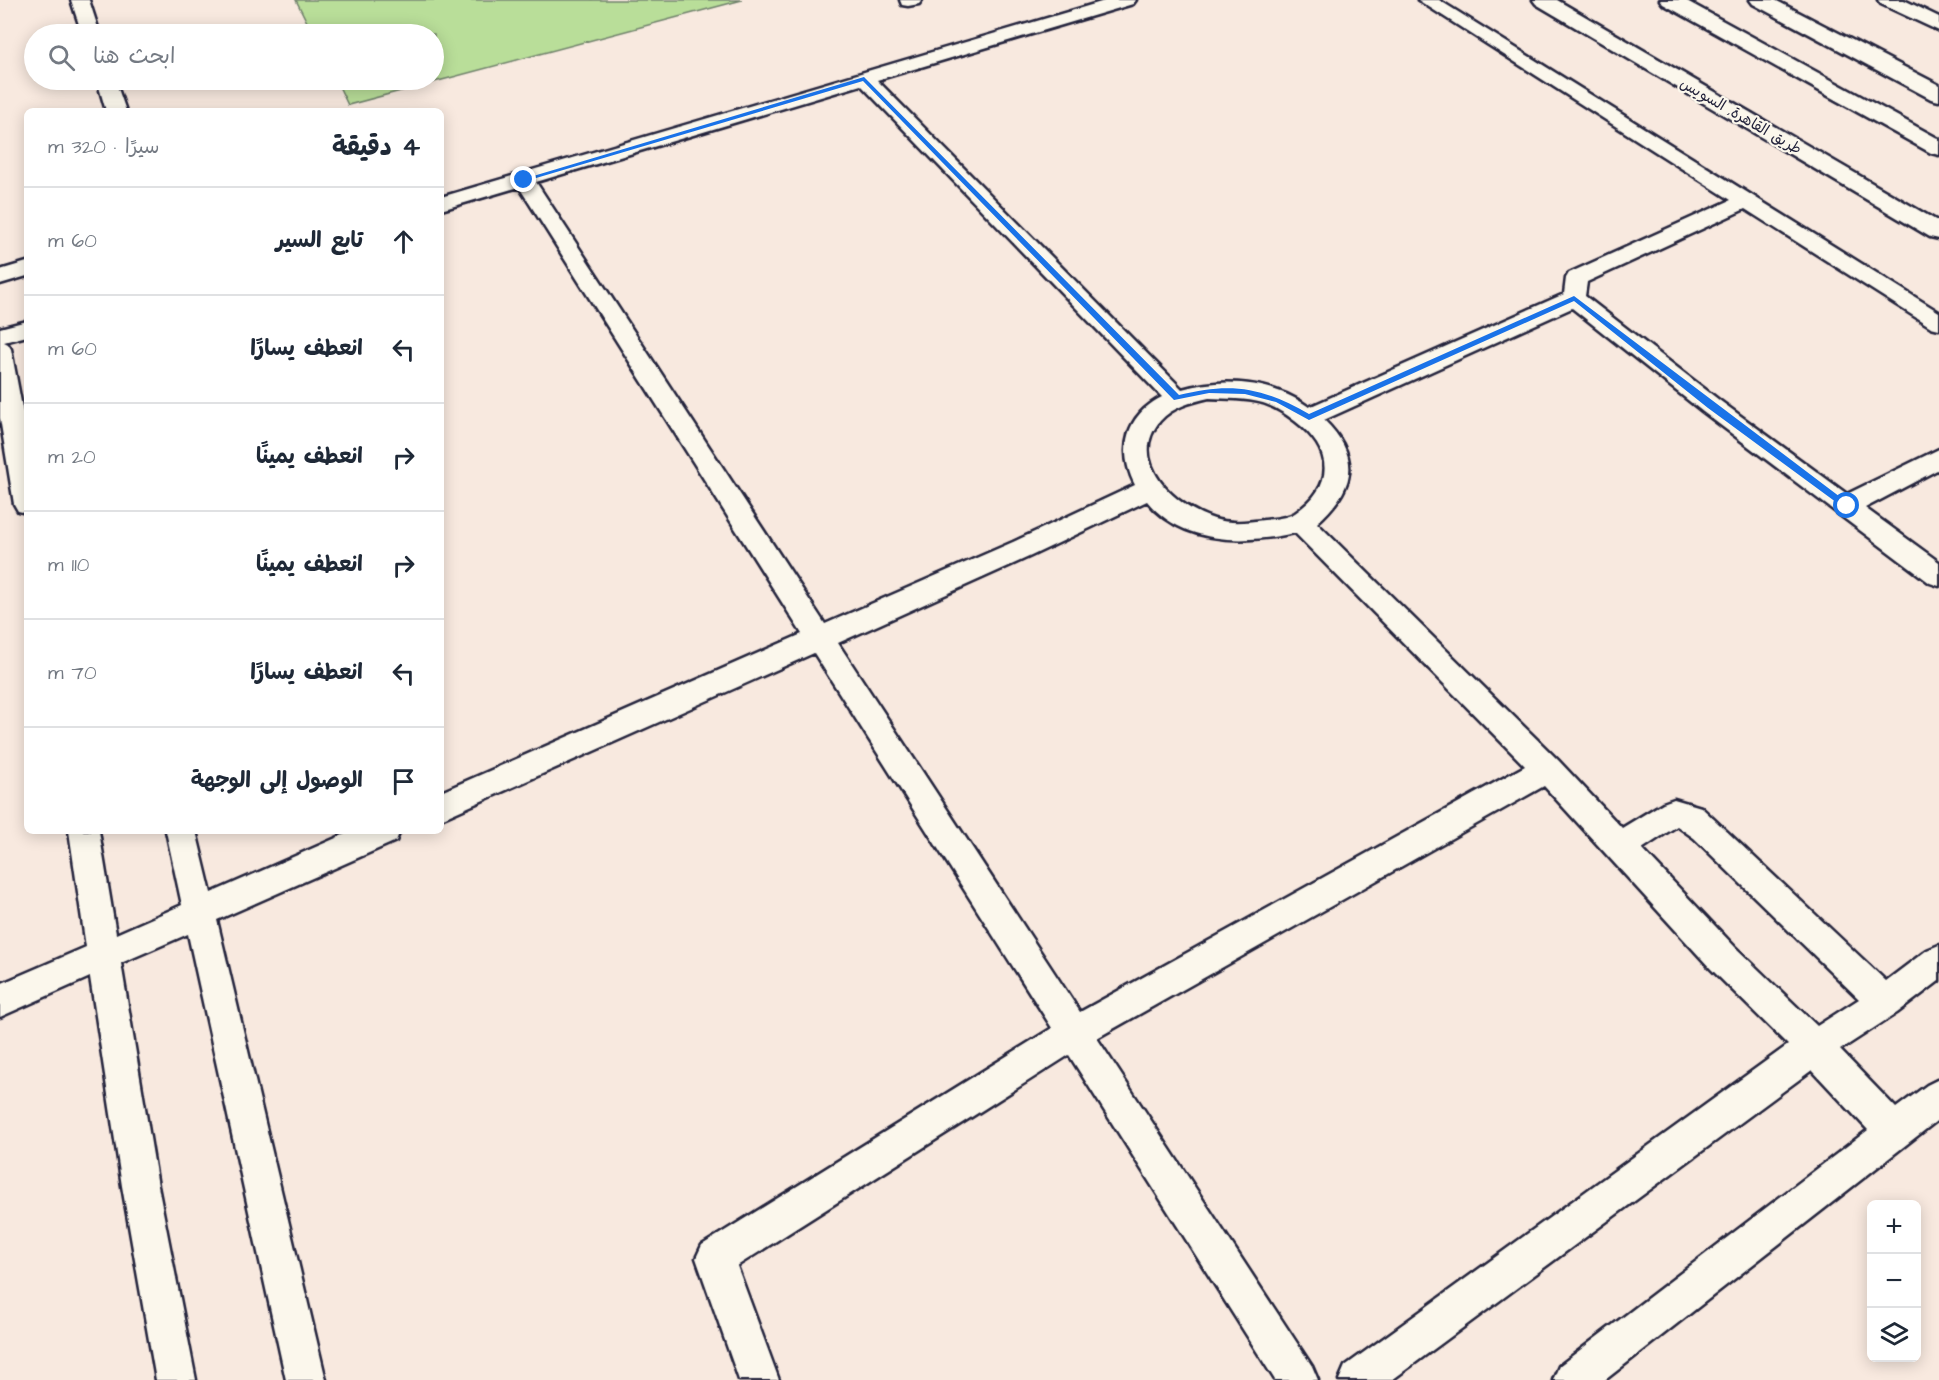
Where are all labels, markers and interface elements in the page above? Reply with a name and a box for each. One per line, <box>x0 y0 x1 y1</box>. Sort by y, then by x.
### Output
search box <box>24 24 444 90</box>
icon: search <box>45 41 78 74</box>
text: ابحث هنا <box>93 41 175 72</box>
street label: طريق القاهرة, السويس <box>1676 73 1805 160</box>
text: 4 دقيقة <box>332 129 420 165</box>
text: سيرًا · 320 m <box>48 133 159 161</box>
route end <box>510 166 536 192</box>
text: تابع السير <box>276 225 363 256</box>
icon: ahead <box>387 225 420 258</box>
text: 60 m <box>48 227 97 255</box>
text: انعطف يسارًا <box>250 333 363 364</box>
icon: left <box>387 333 420 366</box>
text: 60 m <box>48 335 97 363</box>
text: انعطف يمينًا <box>256 441 363 472</box>
icon: right <box>387 441 420 474</box>
text: 20 m <box>48 443 96 471</box>
route start <box>1833 492 1859 518</box>
text: انعطف يمينًا <box>256 549 363 580</box>
icon: right <box>387 549 420 582</box>
text: 110 m <box>48 551 89 579</box>
text: انعطف يسارًا <box>250 657 363 688</box>
icon: left <box>387 657 420 690</box>
text: 70 m <box>48 659 97 687</box>
text: الوصول إلى الوجهة <box>191 765 363 796</box>
icon: arrive <box>387 765 420 798</box>
map controls <box>1867 1200 1921 1362</box>
button: + <box>1867 1200 1921 1254</box>
button: − <box>1867 1254 1921 1308</box>
button: layers <box>1867 1308 1921 1362</box>

